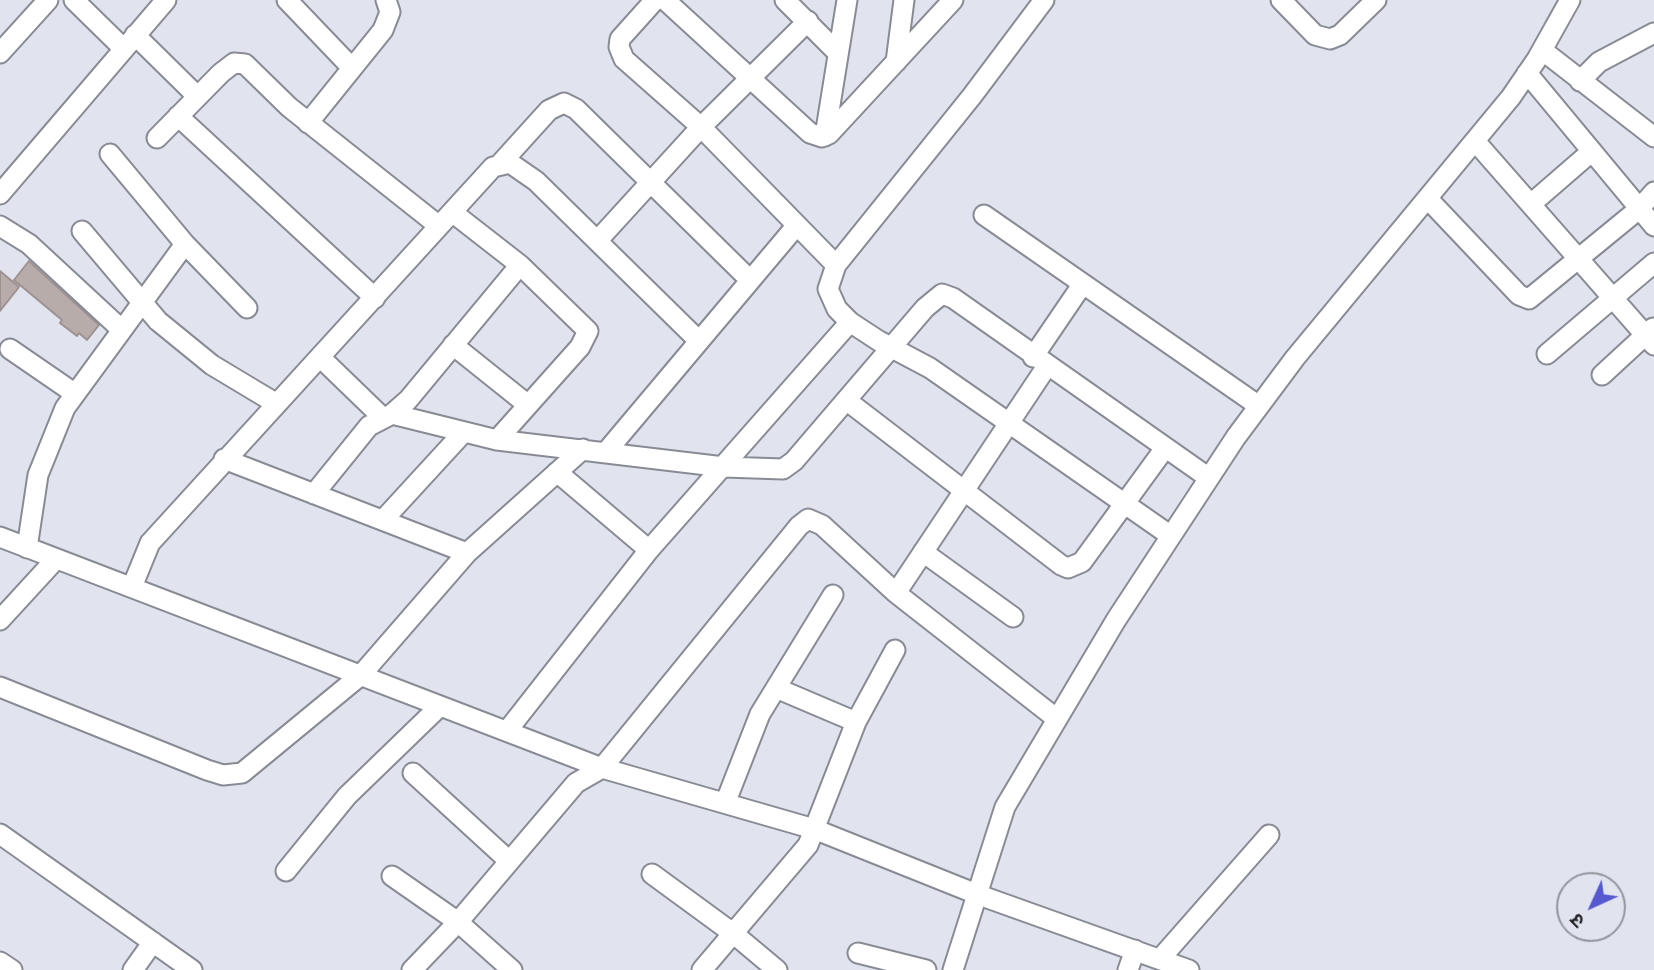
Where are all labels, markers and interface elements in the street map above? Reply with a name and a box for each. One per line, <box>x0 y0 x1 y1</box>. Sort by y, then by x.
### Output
north arrow <box>1556 872 1626 942</box>
text: उ <box>1566 909 1589 932</box>

